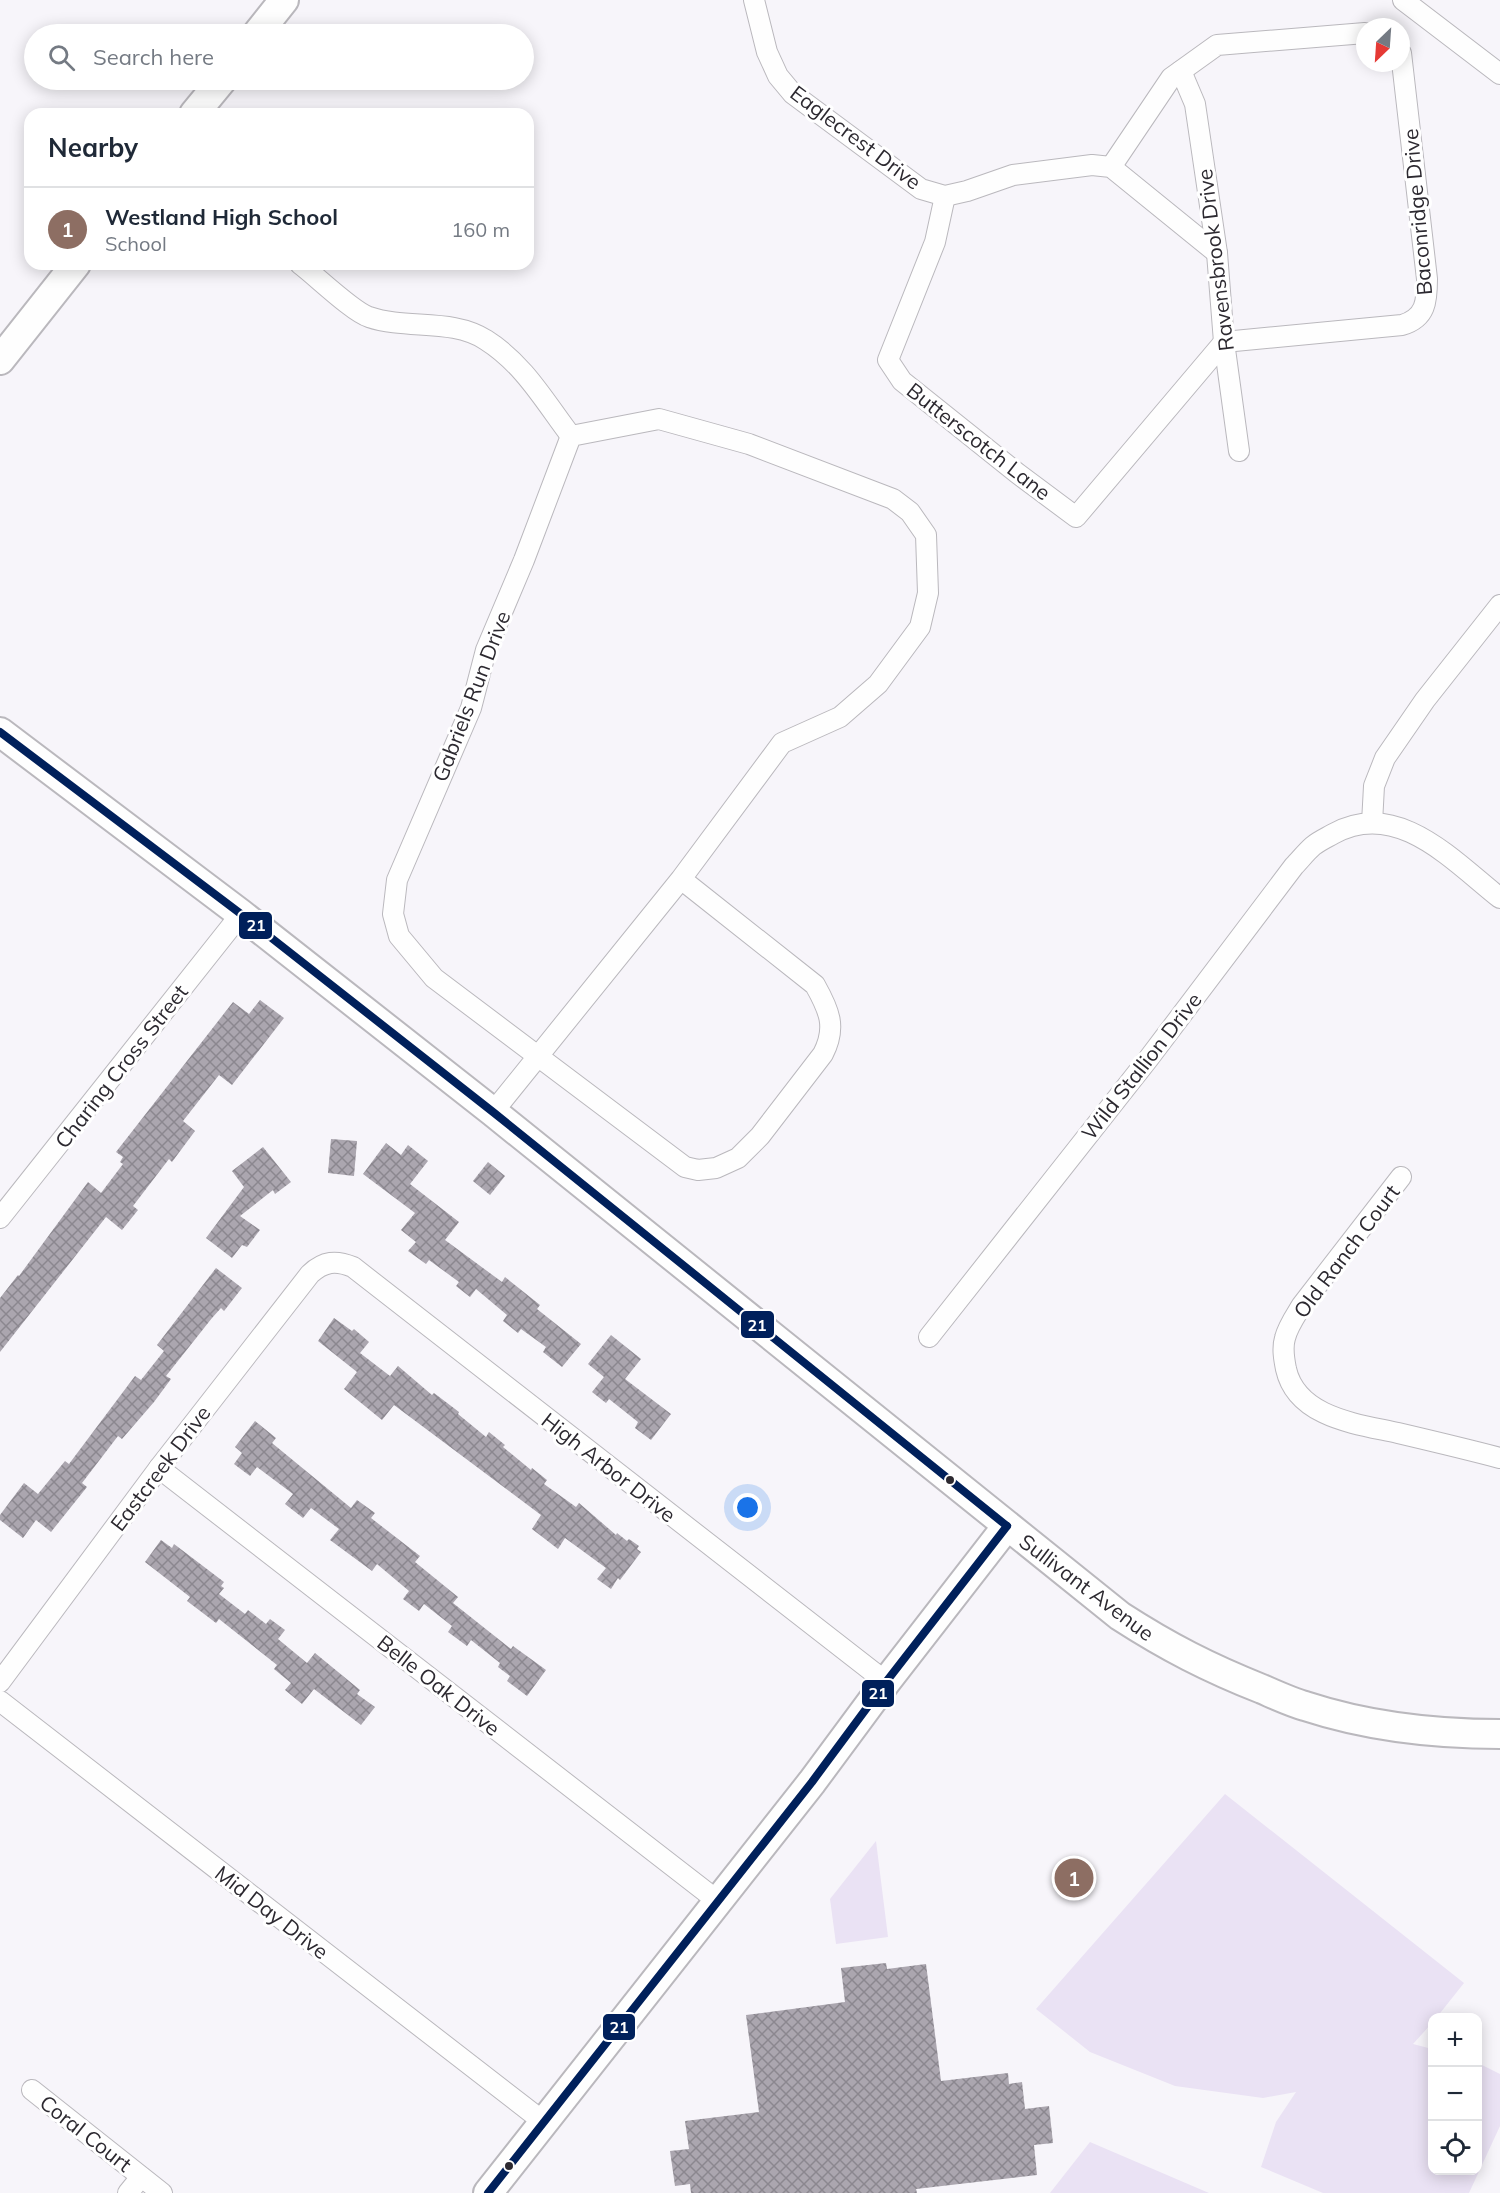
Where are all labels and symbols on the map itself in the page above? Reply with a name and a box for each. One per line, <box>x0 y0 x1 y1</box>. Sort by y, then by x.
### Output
north arrow <box>1356 18 1410 72</box>
street label: Eaglecrest Drive <box>785 79 927 195</box>
street label: Baconridge Drive <box>1397 128 1437 296</box>
street label: Ravensbrook Drive <box>1191 167 1239 353</box>
street label: Butterscotch Lane <box>902 377 1056 505</box>
street label: Gabriels Run Drive <box>426 607 516 785</box>
line badge: 21 <box>238 911 273 940</box>
text: 21 <box>246 915 266 935</box>
street label: Charing Cross Street <box>49 979 193 1153</box>
street label: Wild Stallion Drive <box>1075 987 1207 1145</box>
street label: Old Ranch Court <box>1287 1179 1405 1323</box>
line badge: 21 <box>740 1310 775 1339</box>
text: 21 <box>747 1315 767 1335</box>
street label: Eastcreek Drive <box>104 1400 216 1536</box>
street label: High Arbor Drive <box>537 1407 681 1527</box>
unlabelled marker <box>944 1474 956 1486</box>
your location <box>733 1493 762 1522</box>
street label: Sullivant Avenue <box>1014 1528 1160 1646</box>
street label: Belle Oak Drive <box>373 1629 505 1741</box>
line badge: 21 <box>861 1679 895 1708</box>
text: 21 <box>868 1683 888 1703</box>
pin: 1 <box>1054 1856 1094 1900</box>
street label: Mid Day Drive <box>210 1860 334 1964</box>
line badge: 21 <box>602 2013 636 2041</box>
text: 21 <box>609 2017 629 2037</box>
street label: Coral Court <box>35 2089 137 2177</box>
unlabelled marker <box>503 2160 515 2172</box>

